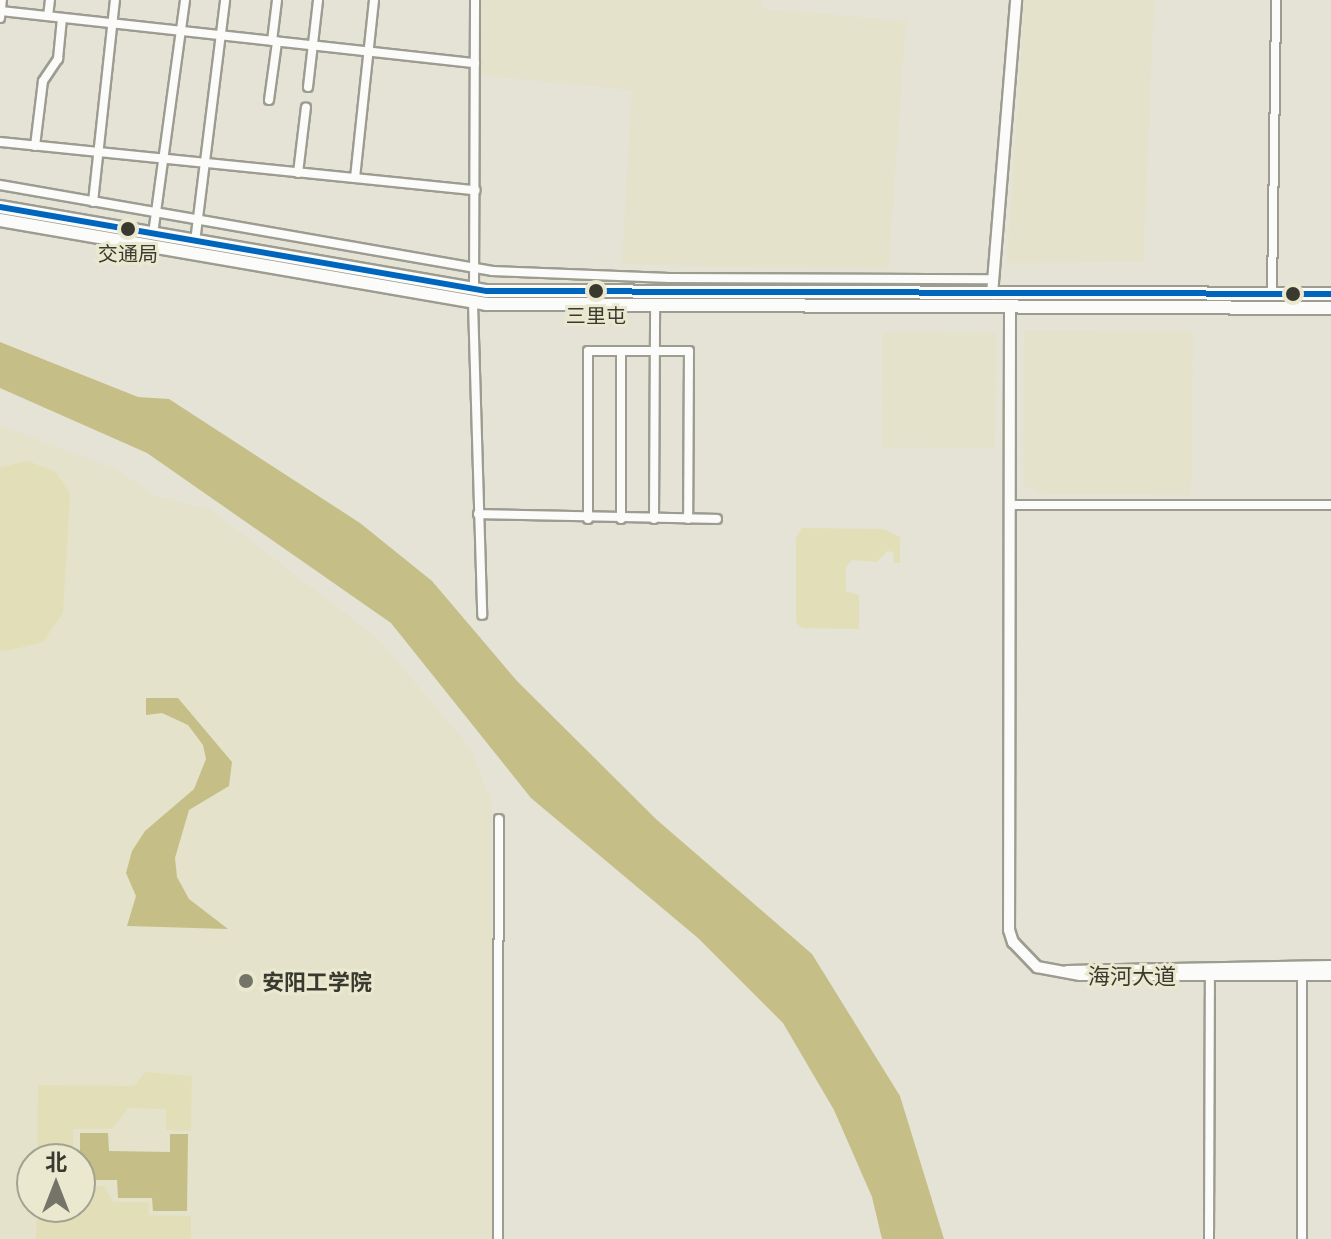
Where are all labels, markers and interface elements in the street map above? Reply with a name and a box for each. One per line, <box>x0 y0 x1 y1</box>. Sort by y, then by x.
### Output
marker: 交通局 <box>120 221 136 237</box>
place label: 交通局 <box>98 240 158 264</box>
marker: 三里屯 <box>588 283 604 299</box>
unlabelled marker <box>1285 286 1301 302</box>
place label: 三里屯 <box>566 302 626 326</box>
street label: 海河大道 <box>1088 962 1176 988</box>
place label: 安阳工学院 <box>262 968 372 994</box>
marker: 安阳工学院 <box>237 972 255 990</box>
north arrow <box>16 1143 96 1223</box>
text: 北 <box>45 1144 67 1177</box>

